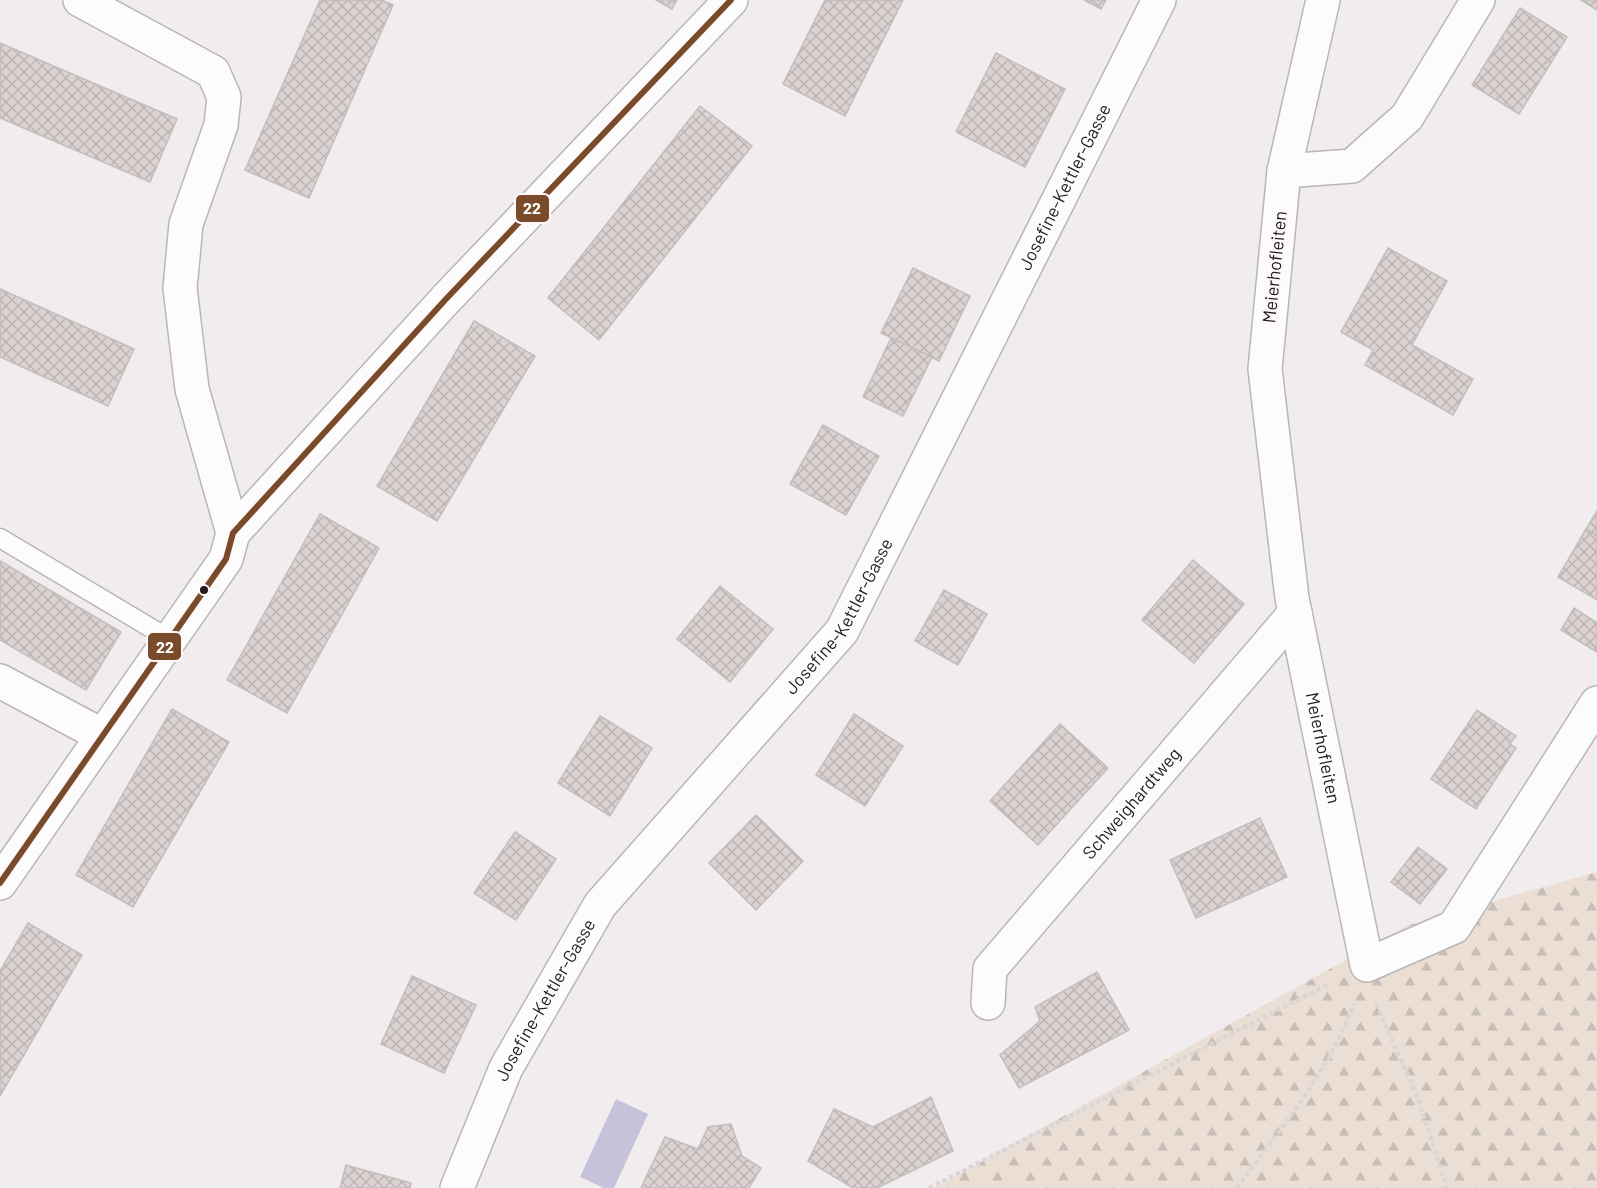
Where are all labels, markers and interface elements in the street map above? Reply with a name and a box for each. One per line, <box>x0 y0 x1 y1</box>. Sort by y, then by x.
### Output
street label: Josefine-Kettler-Gasse <box>1013 100 1115 274</box>
line badge: 22 <box>515 194 550 223</box>
text: 22 <box>523 198 541 217</box>
street label: Meierhofleiten <box>1257 210 1291 324</box>
street label: Josefine-Kettler-Gasse <box>779 534 897 698</box>
unlabelled marker <box>198 584 210 596</box>
line badge: 22 <box>147 632 182 661</box>
text: 22 <box>156 637 174 656</box>
street label: Meierhofleiten <box>1302 690 1346 805</box>
street label: Schweighardtweg <box>1077 743 1185 863</box>
street label: Josefine-Kettler-Gasse <box>490 915 600 1084</box>

